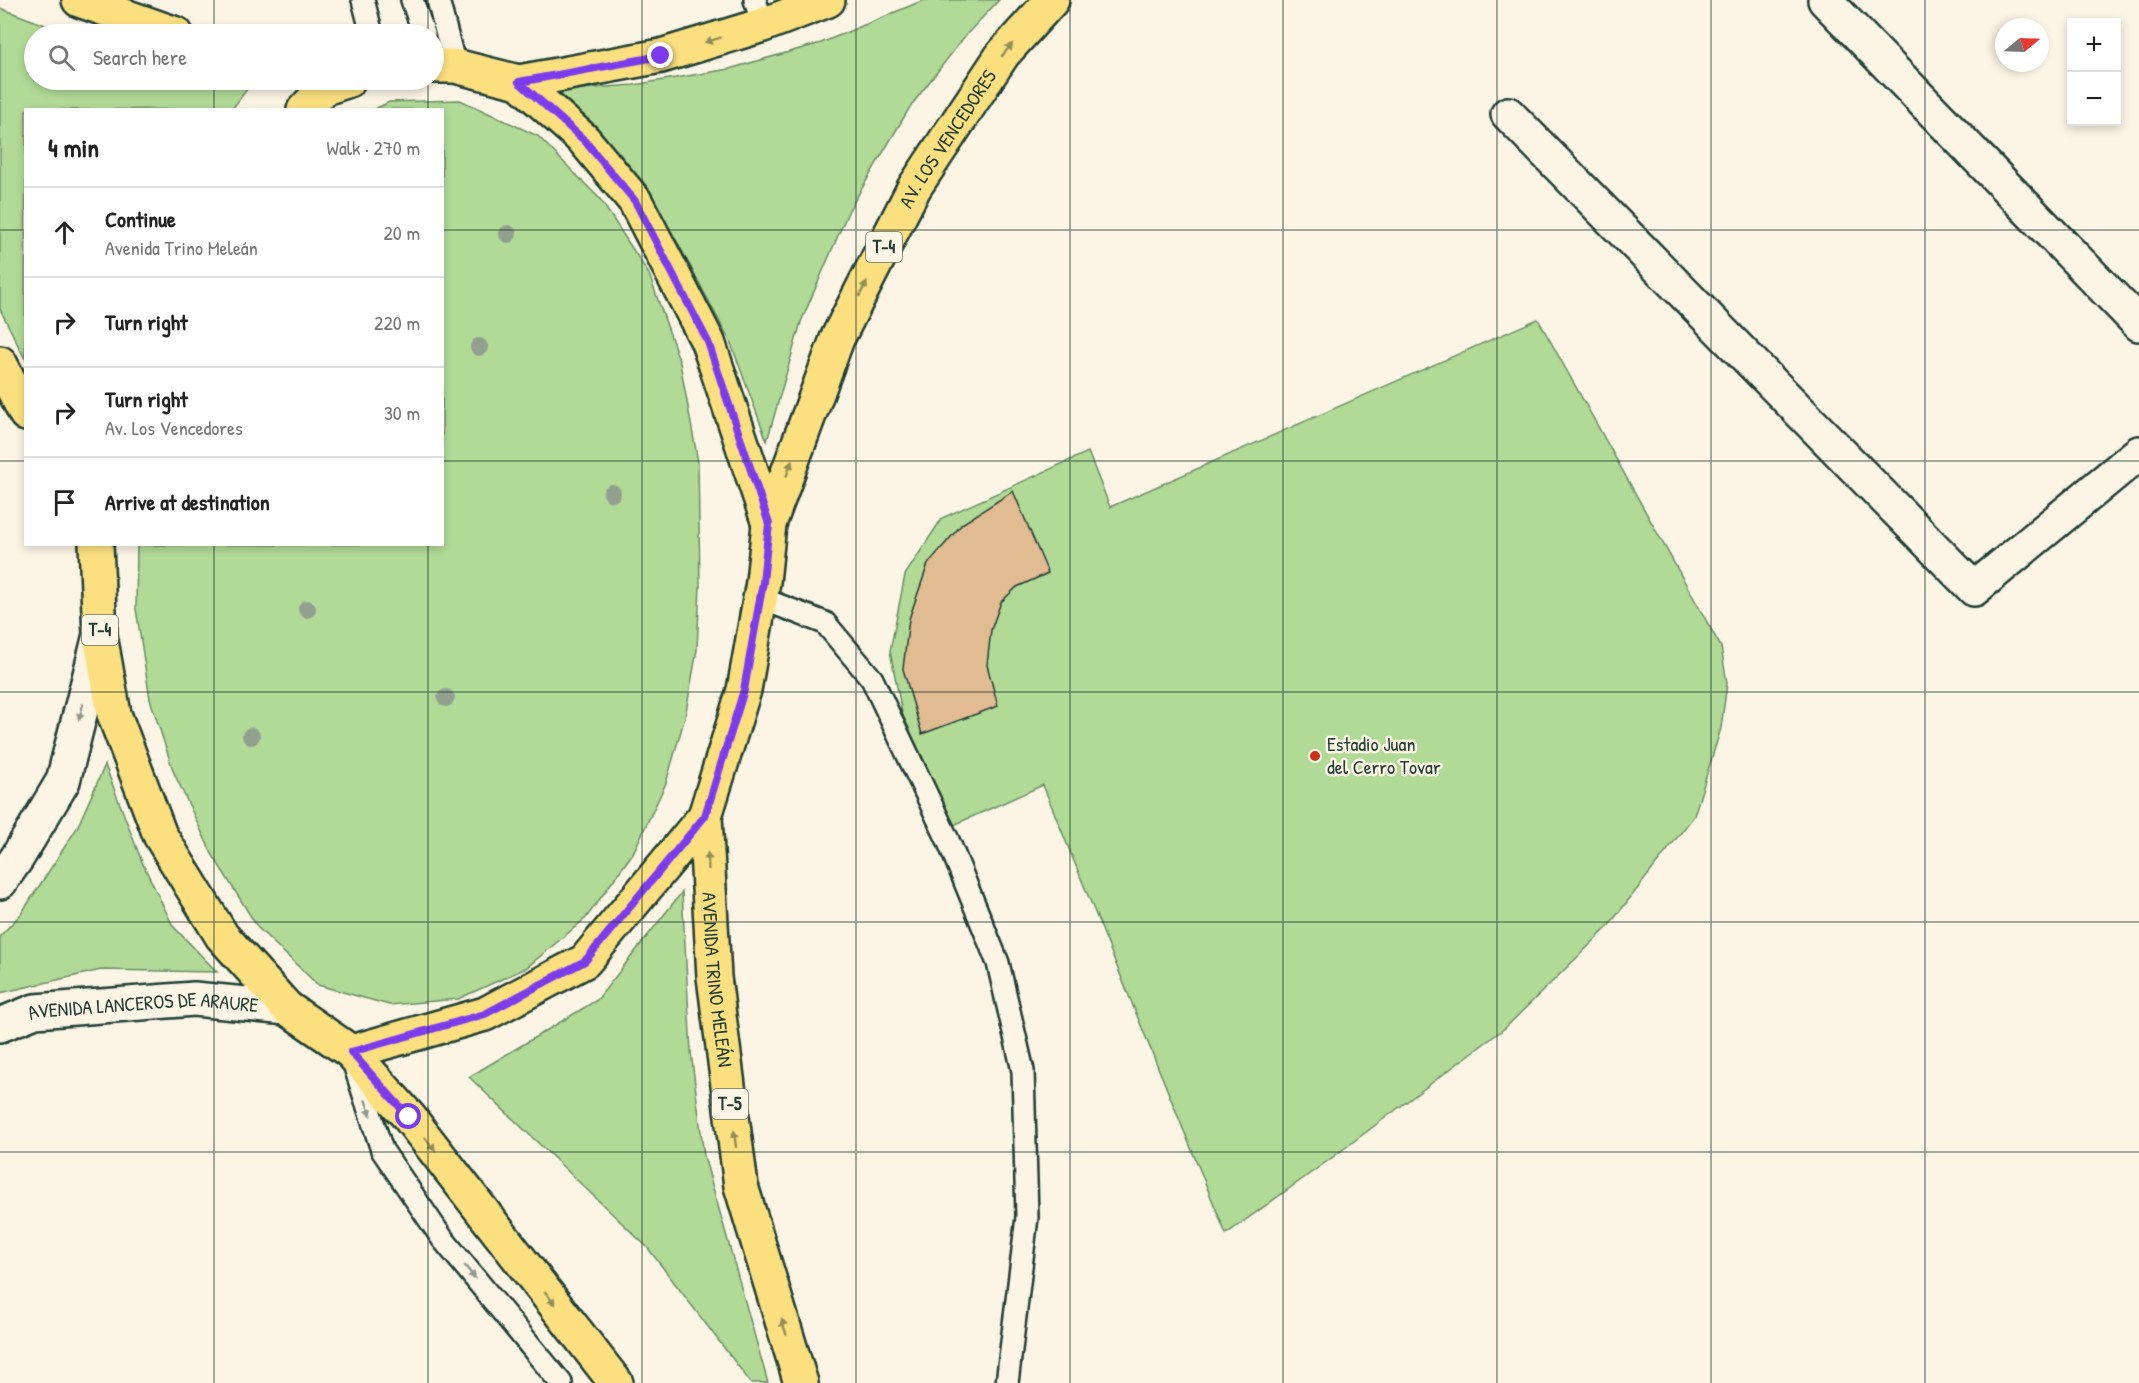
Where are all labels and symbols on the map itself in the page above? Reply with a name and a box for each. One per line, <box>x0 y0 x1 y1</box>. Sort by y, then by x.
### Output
north arrow <box>1995 18 2049 72</box>
one-way arrow <box>704 36 722 45</box>
route end <box>647 42 673 68</box>
one-way arrow <box>1000 43 1013 58</box>
street label: AV. LOS VENCEDORES <box>892 64 1002 213</box>
road number: T-4 <box>866 232 902 262</box>
one-way arrow <box>858 280 867 297</box>
one-way arrow <box>785 460 795 478</box>
road number: T-4 <box>82 615 118 645</box>
one-way arrow <box>75 703 85 721</box>
place label: Estadio Juan del Cerro Tovar <box>1327 730 1441 780</box>
marker: Estadio Juan del Cerro Tovar <box>1308 749 1322 763</box>
one-way arrow <box>703 852 713 871</box>
street label: AVENIDA TRINO MELEÁN <box>696 891 740 1069</box>
street label: AVENIDA LANCEROS DE ARAURE <box>23 985 260 1026</box>
road number: T-5 <box>712 1089 748 1119</box>
one-way arrow <box>364 1099 374 1117</box>
route start <box>395 1103 421 1129</box>
one-way arrow <box>730 1129 739 1148</box>
one-way arrow <box>423 1136 436 1152</box>
one-way arrow <box>463 1264 476 1279</box>
one-way arrow <box>543 1290 556 1306</box>
one-way arrow <box>779 1318 788 1336</box>

